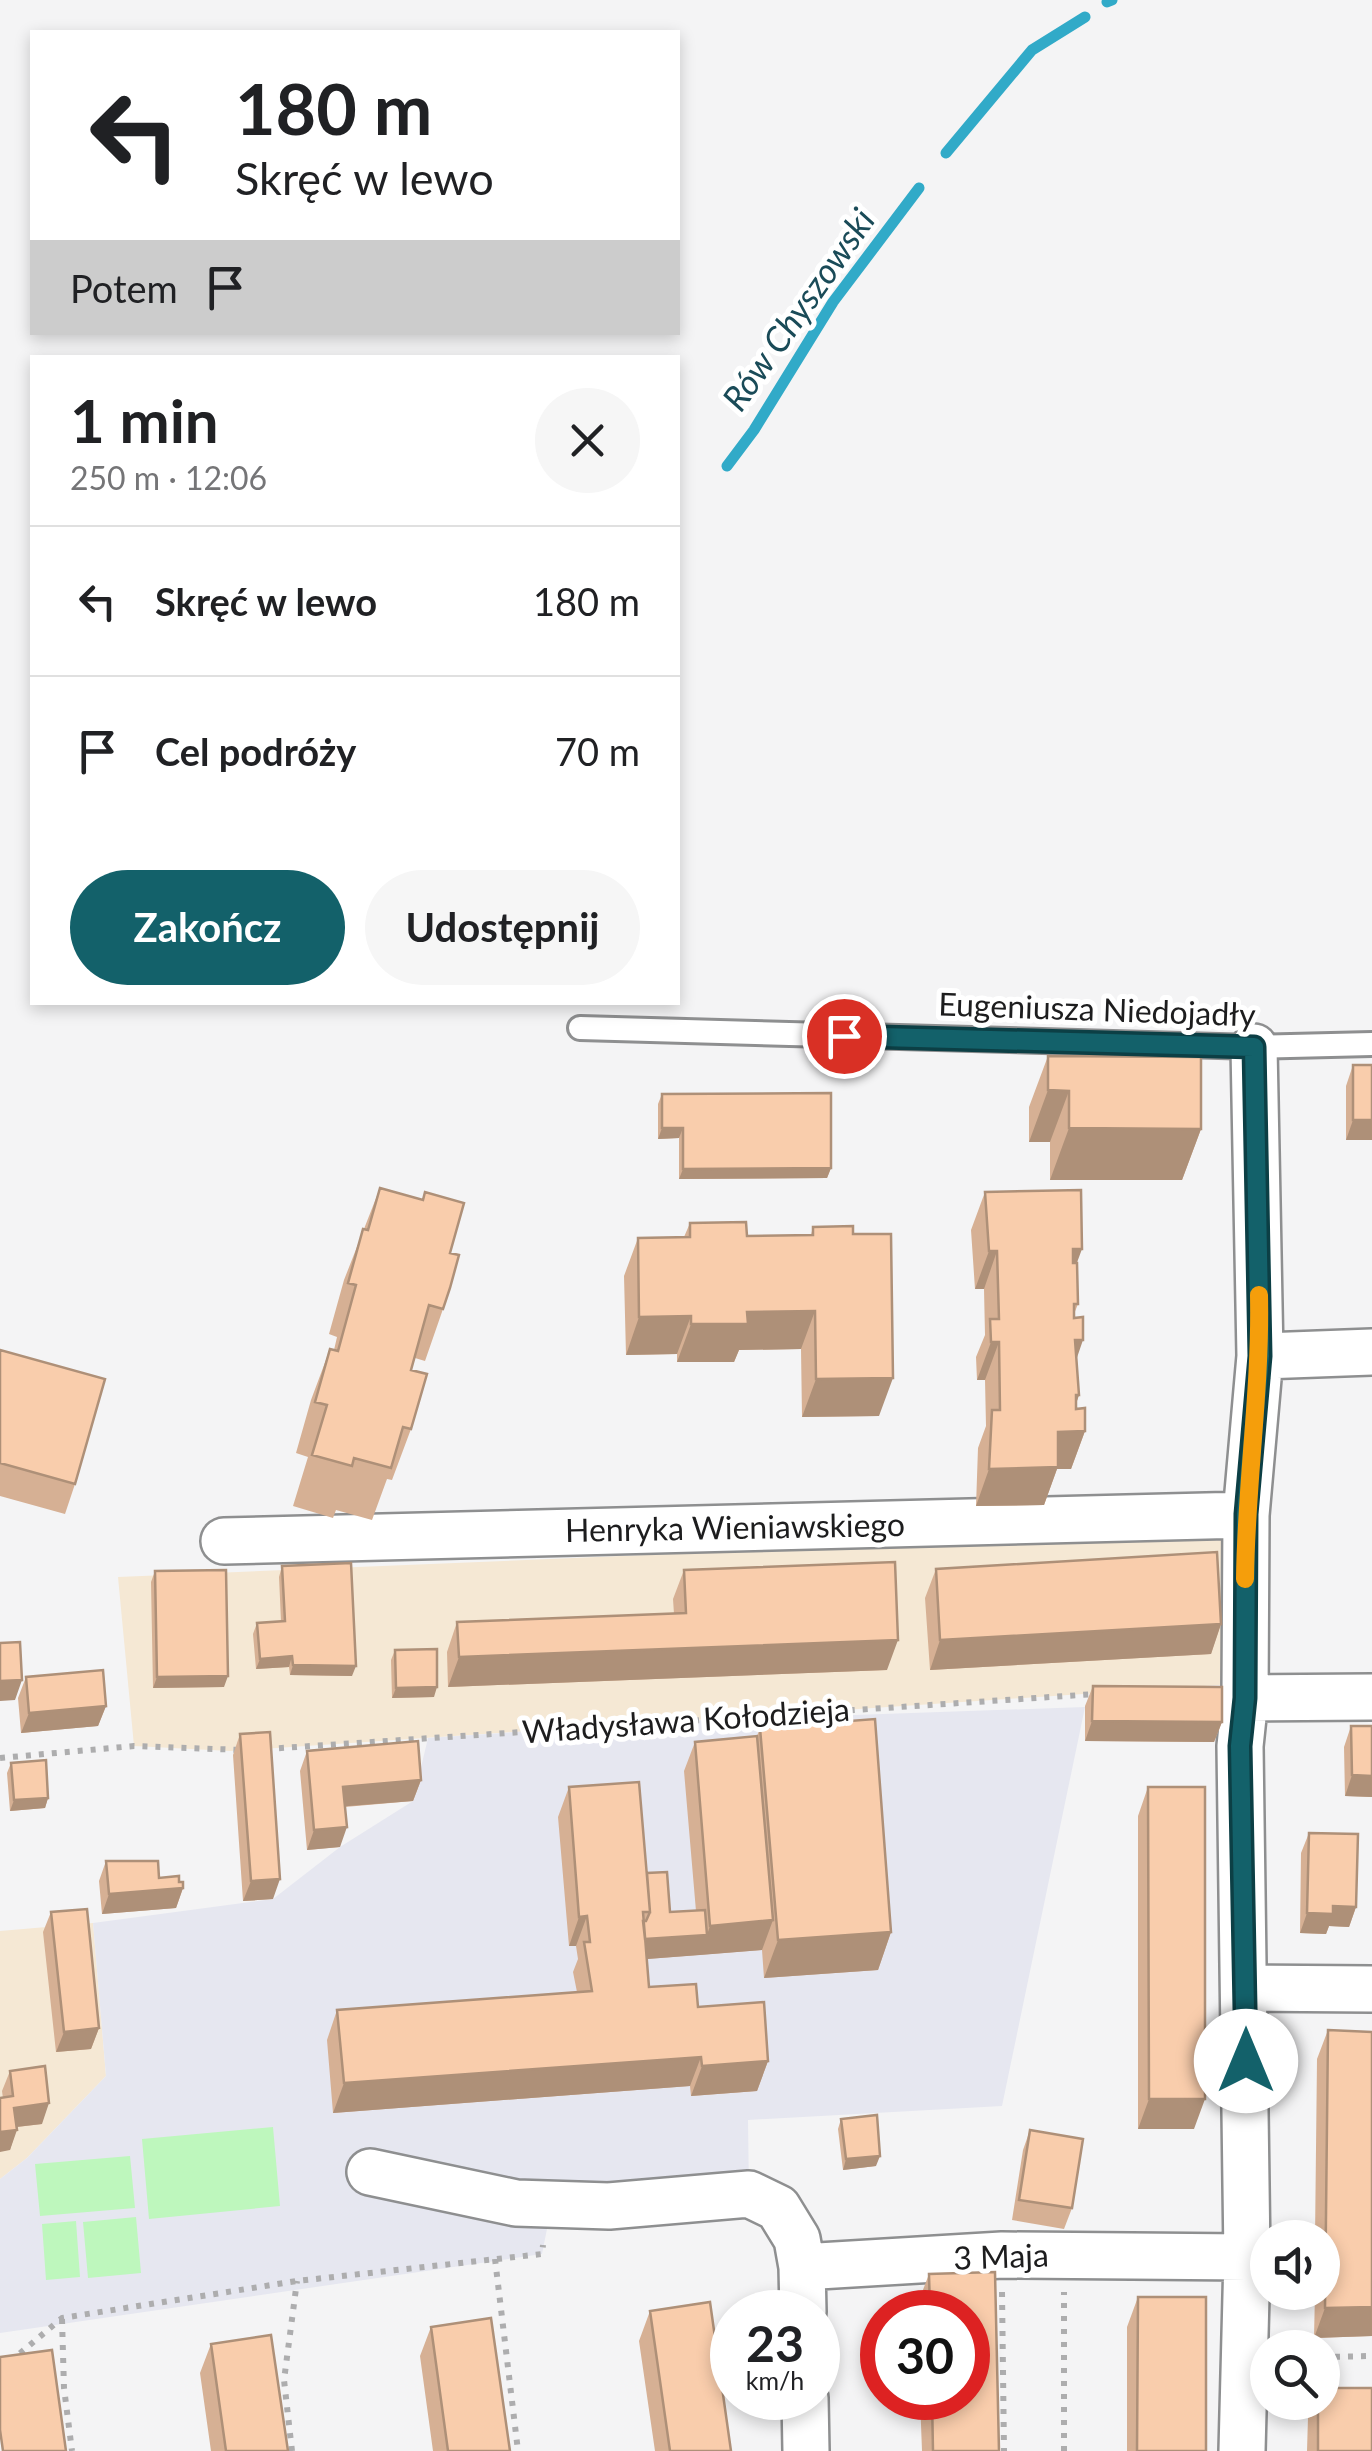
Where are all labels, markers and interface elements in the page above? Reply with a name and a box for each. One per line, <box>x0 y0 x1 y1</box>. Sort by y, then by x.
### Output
text: 180 m <box>235 66 432 150</box>
icon: left <box>70 70 200 200</box>
text: Skręć w lewo <box>235 151 494 205</box>
water label: Rów Chyszowski <box>712 200 882 418</box>
icon: arrive <box>198 260 253 315</box>
text: Potem <box>70 265 178 311</box>
text: 1 min <box>70 384 219 456</box>
button: close <box>535 388 640 493</box>
text: 250 m · 12:06 <box>70 458 267 497</box>
icon: left <box>70 574 125 629</box>
text: Skręć w lewo <box>155 578 377 624</box>
text: 180 m <box>533 578 640 624</box>
icon: arrive <box>70 724 125 779</box>
text: Cel podróży <box>155 728 356 774</box>
text: 70 m <box>555 728 640 774</box>
button: Zakończ <box>70 870 345 985</box>
button: Udostępnij <box>365 870 640 985</box>
street label: Eugeniusza Niedojadły <box>938 983 1257 1034</box>
pin <box>802 994 887 1079</box>
icon: arrive <box>817 1009 872 1064</box>
street label: Henryka Wieniawskiego <box>565 1504 905 1549</box>
street label: Władysława Kołodzieja <box>521 1689 851 1750</box>
position arrow <box>1194 2009 1298 2113</box>
map controls <box>1250 2220 1340 2420</box>
button: sound <box>1250 2220 1340 2310</box>
street label: 3 Maja <box>953 2234 1049 2277</box>
speed limit sign: 30 <box>860 2290 990 2420</box>
text: 23 <box>746 2313 804 2373</box>
button: search <box>1250 2330 1340 2420</box>
text: km/h <box>746 2365 804 2395</box>

